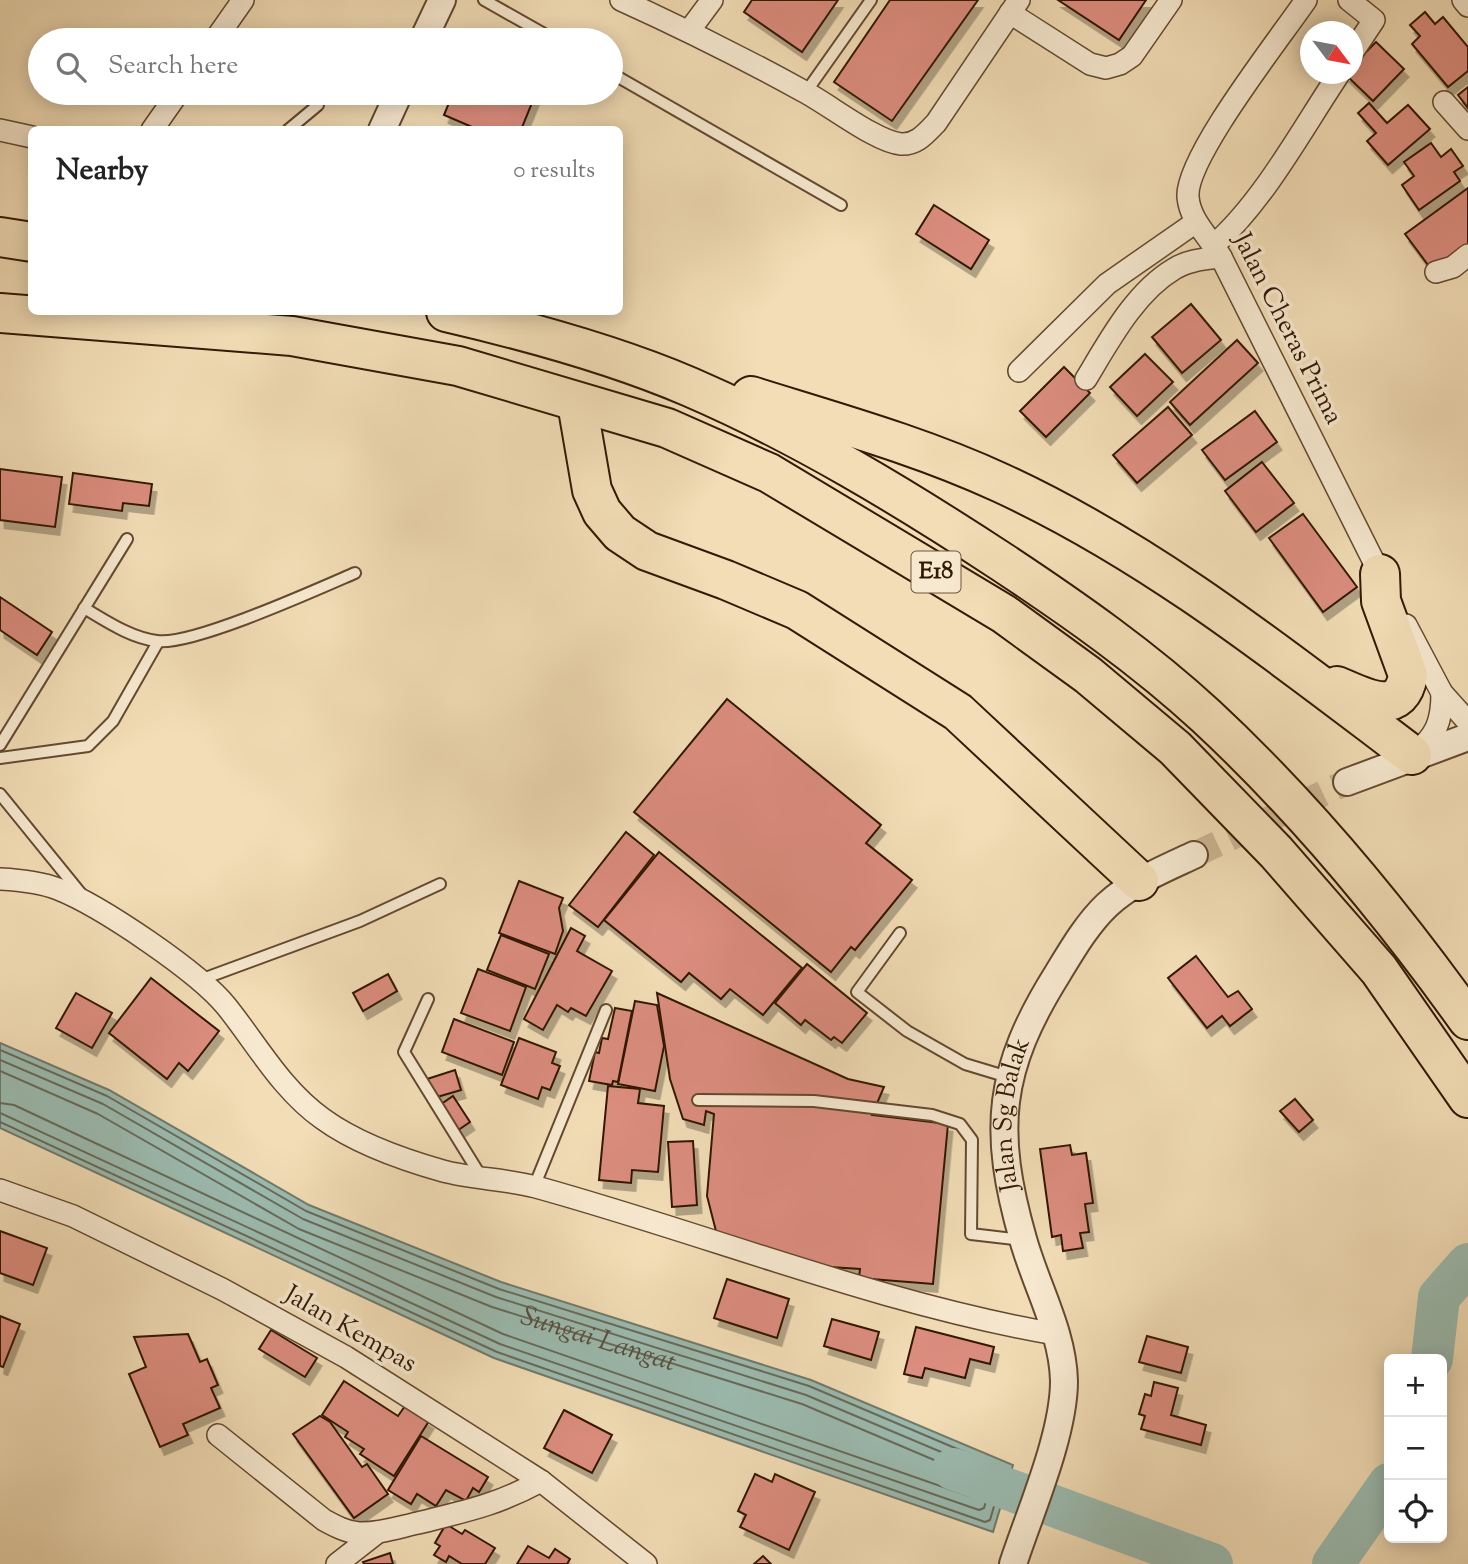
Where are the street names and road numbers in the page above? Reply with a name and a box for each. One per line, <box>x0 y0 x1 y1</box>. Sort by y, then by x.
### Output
street label: Jalan Cheras Prima <box>1222 225 1351 431</box>
road number: E18 <box>912 552 960 592</box>
street label: Jalan Sg Balak <box>986 1032 1040 1197</box>
street label: Jalan Kempas <box>275 1276 423 1383</box>

